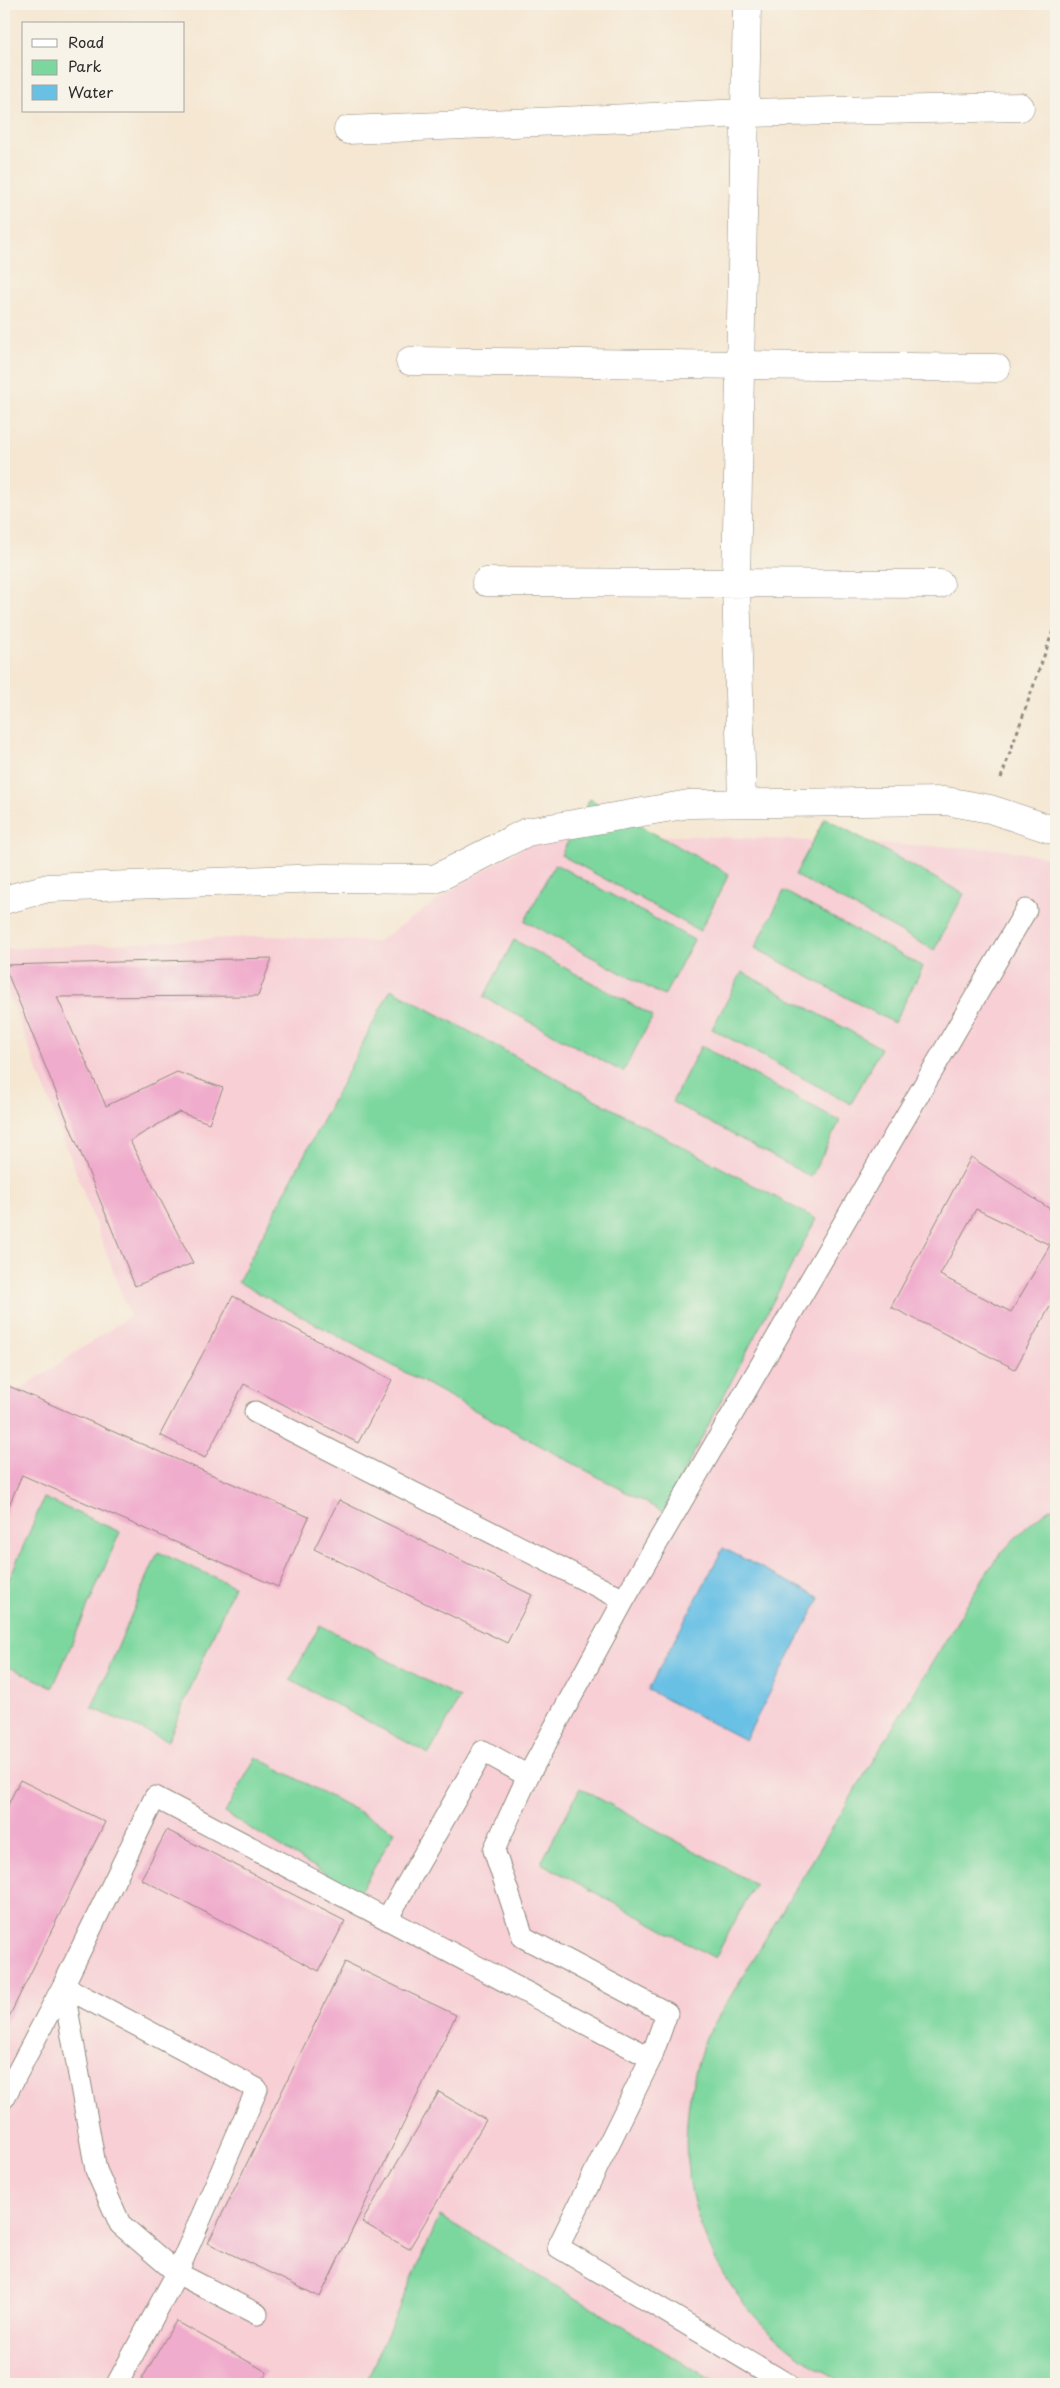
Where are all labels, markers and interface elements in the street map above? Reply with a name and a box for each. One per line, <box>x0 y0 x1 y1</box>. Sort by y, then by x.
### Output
legend <box>22 22 185 112</box>
text: Road <box>68 30 104 53</box>
text: Park <box>68 54 102 77</box>
text: Water <box>68 80 113 103</box>

